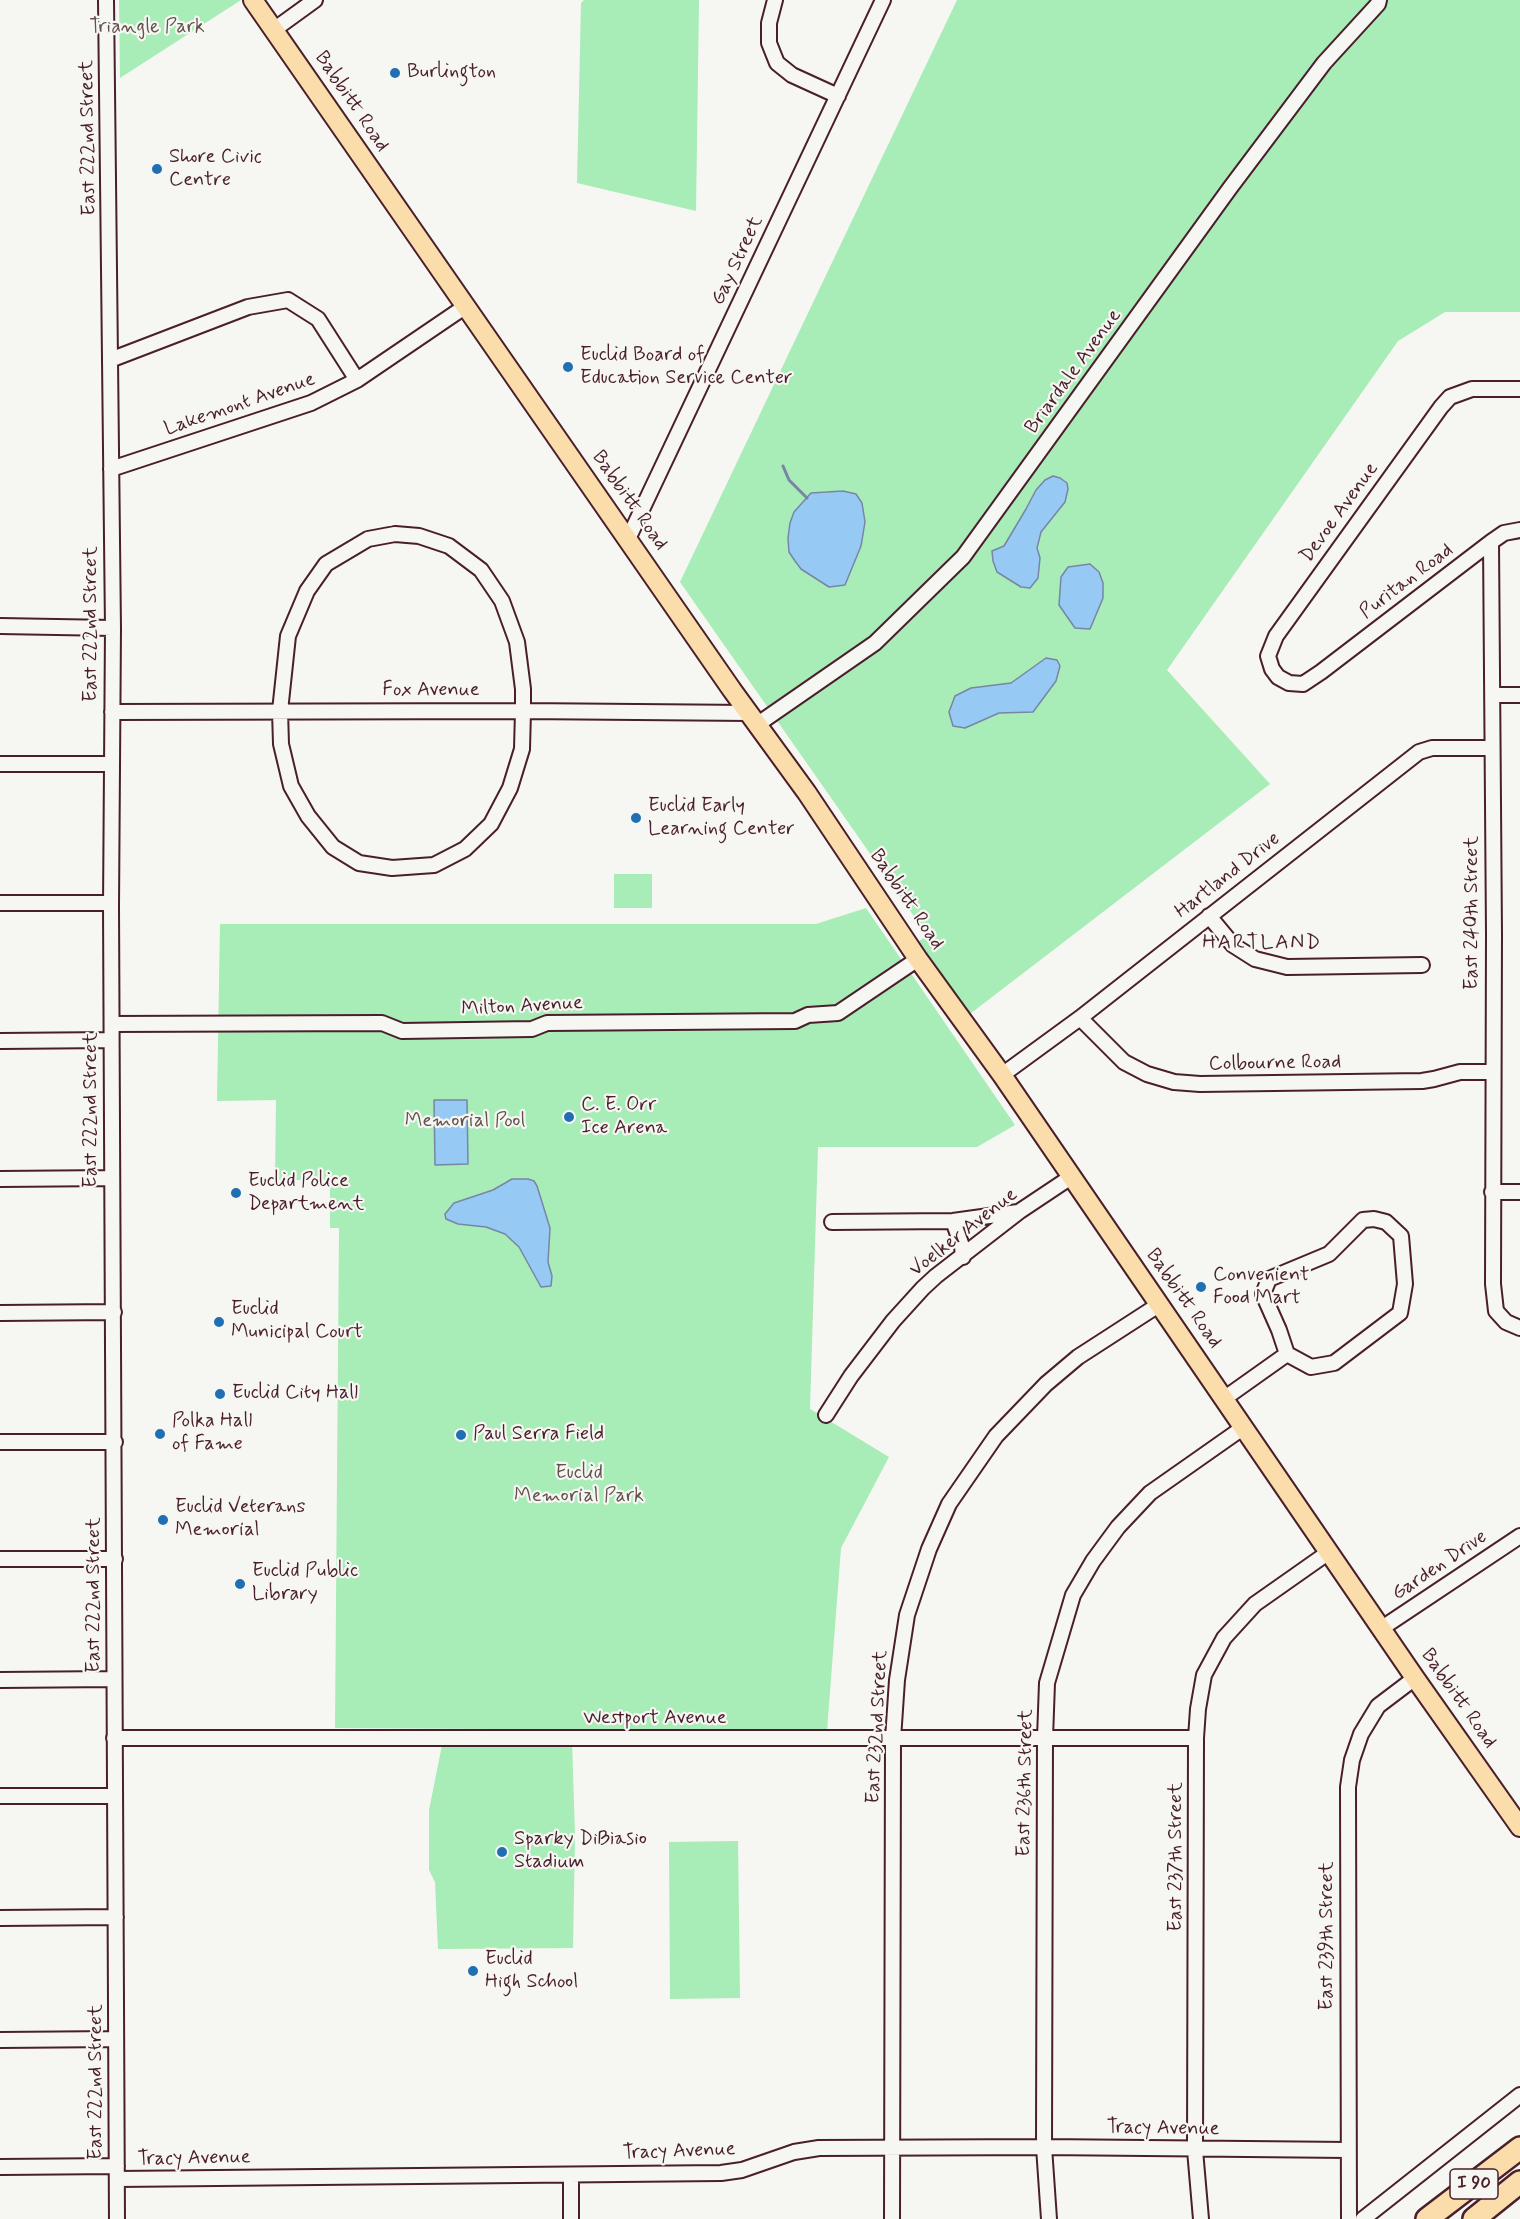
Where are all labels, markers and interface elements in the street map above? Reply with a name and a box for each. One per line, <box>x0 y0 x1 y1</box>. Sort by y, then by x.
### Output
park label: Triangle Park <box>89 16 205 40</box>
street label: Babbitt Road <box>309 47 393 157</box>
street label: East 222nd Street <box>76 60 102 216</box>
place label: Burlington <box>407 61 496 85</box>
marker: Burlington <box>388 66 402 80</box>
place label: Shore Civic Centre <box>169 146 262 193</box>
marker: Shore Civic Centre <box>150 162 164 176</box>
street label: Gay Street <box>707 213 769 309</box>
street label: Briardale Avenue <box>1021 305 1127 439</box>
place label: Euclid Board of Education Service Center <box>580 344 792 391</box>
marker: Euclid Board of Education Service Center <box>561 360 575 374</box>
street label: Lakemont Avenue <box>161 368 319 442</box>
street label: Babbitt Road <box>586 447 672 555</box>
street label: Devoe Avenue <box>1296 458 1384 568</box>
street label: Puritan Road <box>1355 539 1459 625</box>
street label: East 222nd Street <box>80 546 104 702</box>
street label: Fox Avenue <box>382 679 480 703</box>
place label: Euclid Early Learning Center <box>648 795 795 842</box>
marker: Euclid Early Learning Center <box>629 811 643 825</box>
street label: Hartland Drive <box>1171 828 1285 924</box>
street label: East 240th Street <box>1461 836 1485 990</box>
street label: Babbitt Road <box>864 845 948 955</box>
district label: HARTLAND <box>1201 931 1323 957</box>
street label: Milton Avenue <box>461 992 583 1022</box>
street label: East 222nd Street <box>80 1032 104 1188</box>
street label: Colbourne Road <box>1209 1051 1341 1077</box>
place label: C. E. Orr Ice Arena <box>581 1094 667 1141</box>
park label: Memorial Pool <box>405 1110 525 1134</box>
marker: C. E. Orr Ice Arena <box>562 1110 576 1124</box>
place label: Euclid Police Department <box>248 1170 364 1217</box>
street label: Voelker Avenue <box>905 1183 1023 1283</box>
marker: Euclid Police Department <box>229 1186 243 1200</box>
street label: Babbitt Road <box>1140 1245 1226 1353</box>
place label: Convenient Food Mart <box>1213 1264 1309 1311</box>
marker: Convenient Food Mart <box>1194 1280 1208 1294</box>
place label: Euclid Municipal Court <box>231 1298 363 1345</box>
marker: Euclid Municipal Court <box>212 1315 226 1329</box>
place label: Euclid City Hall <box>232 1382 358 1406</box>
marker: Euclid City Hall <box>213 1387 227 1401</box>
place label: Polka Hall of Fame <box>172 1410 252 1457</box>
place label: Paul Serra Field <box>473 1423 604 1447</box>
marker: Polka Hall of Fame <box>153 1427 167 1441</box>
marker: Paul Serra Field <box>454 1428 468 1442</box>
park label: Euclid Memorial Park <box>514 1462 644 1509</box>
place label: Euclid Veterans Memorial <box>175 1496 305 1543</box>
marker: Euclid Veterans Memorial <box>156 1513 170 1527</box>
street label: East 222nd Street <box>83 1517 107 1673</box>
street label: Garden Drive <box>1388 1525 1492 1607</box>
place label: Euclid Public Library <box>252 1560 358 1607</box>
marker: Euclid Public Library <box>233 1577 247 1591</box>
street label: Babbitt Road <box>1415 1645 1501 1753</box>
street label: East 232nd Street <box>862 1650 894 1804</box>
street label: Westport Avenue <box>583 1707 727 1731</box>
street label: East 236th Street <box>1013 1709 1039 1857</box>
street label: East 237th Street <box>1165 1782 1189 1932</box>
place label: Sparky DiBiasio Stadium <box>514 1828 647 1875</box>
marker: Sparky DiBiasio Stadium <box>495 1845 509 1859</box>
street label: East 239th Street <box>1316 1862 1340 2010</box>
place label: Euclid High School <box>485 1948 578 1995</box>
marker: Euclid High School <box>466 1964 480 1978</box>
street label: East 222nd Street <box>85 2004 109 2160</box>
street label: Tracy Avenue <box>1106 2116 1220 2142</box>
street label: Tracy Avenue <box>622 2138 736 2166</box>
street label: Tracy Avenue <box>137 2146 251 2172</box>
road number: I 90 <box>1450 2169 1498 2199</box>

